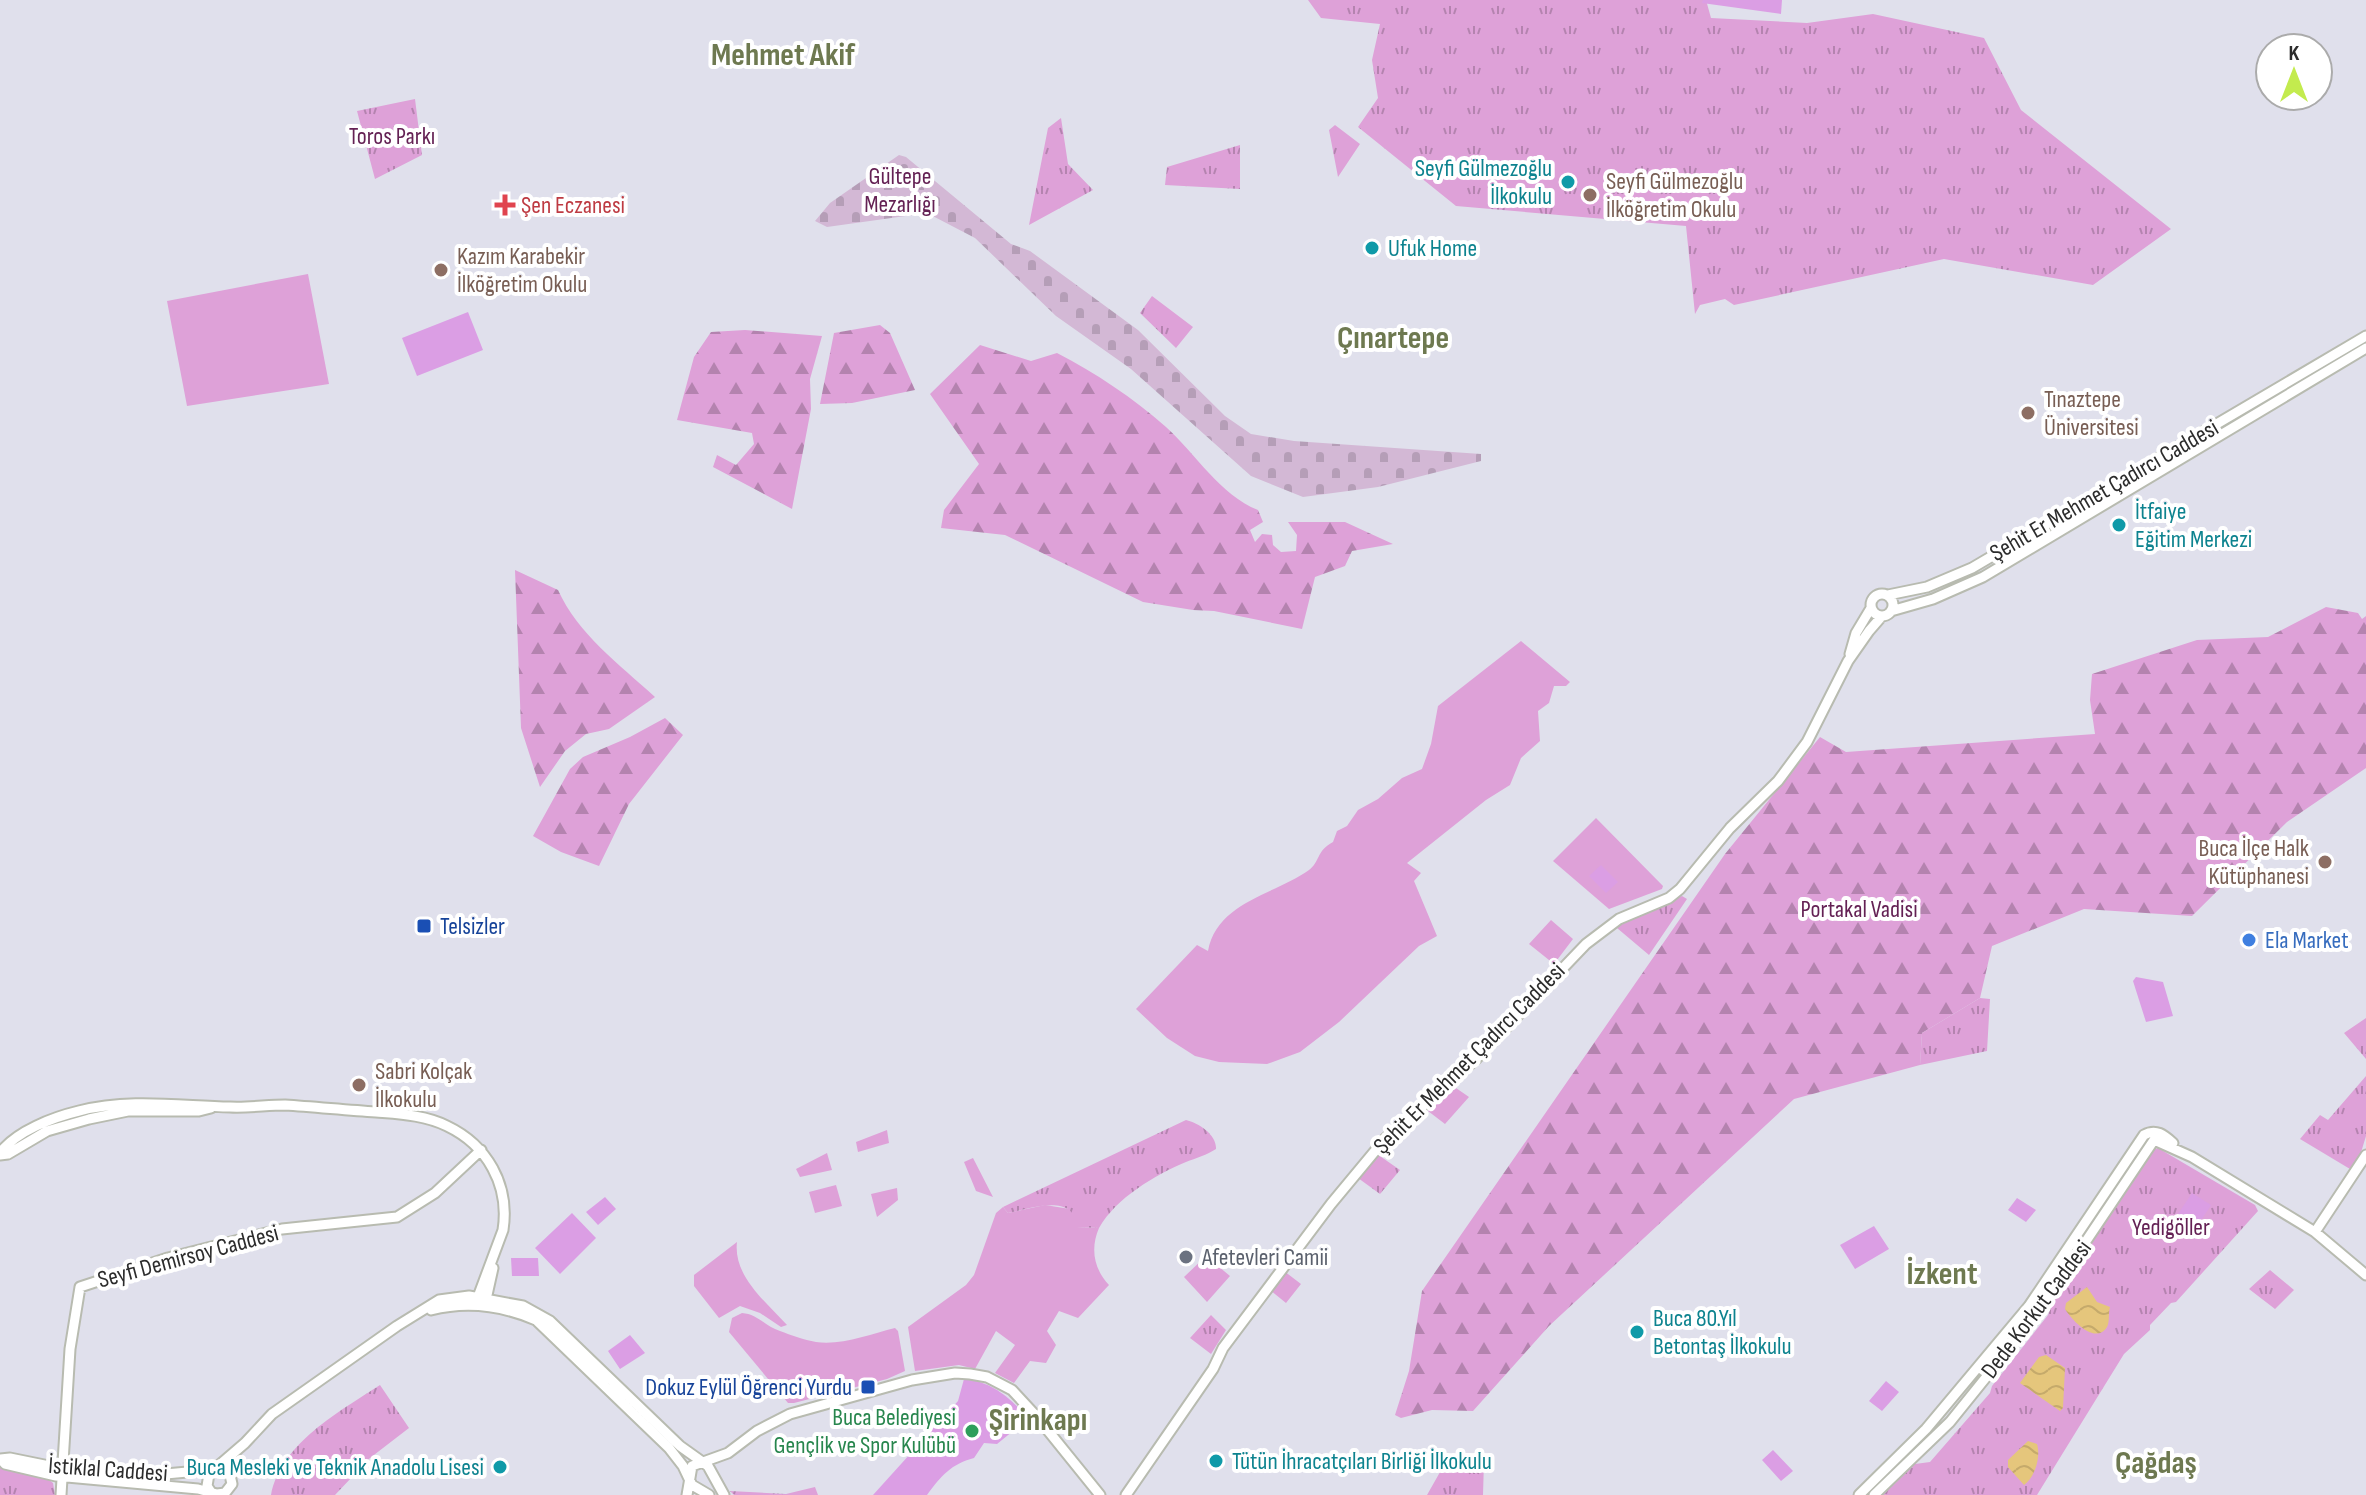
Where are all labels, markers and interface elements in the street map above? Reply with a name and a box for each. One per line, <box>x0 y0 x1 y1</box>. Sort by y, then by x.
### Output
north arrow <box>2254 32 2334 112</box>
district label: Mehmet Akif <box>711 36 856 75</box>
text: K <box>2289 40 2300 67</box>
park label: Toros Parkı <box>349 122 435 151</box>
place label: Seyfi Gülmezoğlu İlkokulu <box>1415 154 1552 211</box>
park label: Gültepe Mezarlığı <box>864 162 936 219</box>
place label: Seyfi Gülmezoğlu İlköğretim Okulu <box>1606 167 1743 224</box>
marker: Seyfi Gülmezoğlu İlkokulu <box>1559 173 1577 191</box>
marker: Seyfi Gülmezoğlu İlköğretim Okulu <box>1581 186 1599 204</box>
place label: Şen Eczanesi <box>521 191 625 220</box>
marker: Şen Eczanesi <box>496 196 514 214</box>
place label: Ufuk Home <box>1388 234 1477 263</box>
marker: Ufuk Home <box>1363 239 1381 257</box>
place label: Kazım Karabekir İlköğretim Okulu <box>457 242 587 299</box>
marker: Kazım Karabekir İlköğretim Okulu <box>432 261 450 279</box>
district label: Çınartepe <box>1337 319 1449 358</box>
place label: Tınaztepe Üniversitesi <box>2044 385 2139 442</box>
marker: Tınaztepe Üniversitesi <box>2019 404 2037 422</box>
street label: Şehit Er Mehmet Çadırcı Caddesi <box>1985 413 2224 568</box>
place label: İtfaiye Eğitim Merkezi <box>2135 497 2252 554</box>
marker: İtfaiye Eğitim Merkezi <box>2110 516 2128 534</box>
place label: Buca İlçe Halk Kütüphanesi <box>2199 834 2309 891</box>
marker: Buca İlçe Halk Kütüphanesi <box>2316 853 2334 871</box>
park label: Portakal Vadisi <box>1800 895 1918 924</box>
place label: Telsizler <box>440 912 505 941</box>
marker: Telsizler <box>415 917 433 935</box>
place label: Ela Market <box>2265 926 2348 955</box>
marker: Ela Market <box>2240 931 2258 949</box>
street label: Şehit Er Mehmet Çadırcı Caddesi <box>1368 957 1571 1160</box>
place label: Sabri Kolçak İlkokulu <box>375 1057 472 1114</box>
marker: Sabri Kolçak İlkokulu <box>350 1076 368 1094</box>
park label: Yedigöller <box>2132 1213 2210 1242</box>
street label: Seyfi Demirsoy Caddesi <box>95 1218 282 1295</box>
street label: Dede Korkut Caddesi <box>1975 1234 2098 1384</box>
place label: Afetevleri Camii <box>1201 1243 1328 1272</box>
marker: Afetevleri Camii <box>1177 1248 1195 1266</box>
district label: İzkent <box>1907 1255 1977 1294</box>
place label: Buca 80.Yıl Betontaş İlkokulu <box>1653 1304 1791 1361</box>
marker: Buca 80.Yıl Betontaş İlkokulu <box>1628 1323 1646 1341</box>
place label: Dokuz Eylül Öğrenci Yurdu <box>645 1373 852 1402</box>
marker: Dokuz Eylül Öğrenci Yurdu <box>859 1378 877 1396</box>
district label: Şirinkapı <box>989 1401 1087 1440</box>
place label: Buca Belediyesi Gençlik ve Spor Kulübü <box>774 1403 956 1460</box>
marker: Buca Belediyesi Gençlik ve Spor Kulübü <box>963 1422 981 1440</box>
district label: Çağdaş <box>2115 1444 2197 1483</box>
place label: Tütün İhracatçıları Birliği İlkokulu <box>1232 1447 1492 1476</box>
street label: İstiklal Caddesi <box>47 1451 169 1488</box>
marker: Tütün İhracatçıları Birliği İlkokulu <box>1207 1452 1225 1470</box>
place label: Buca Mesleki ve Teknik Anadolu Lisesi <box>186 1453 484 1482</box>
marker: Buca Mesleki ve Teknik Anadolu Lisesi <box>491 1458 509 1476</box>

